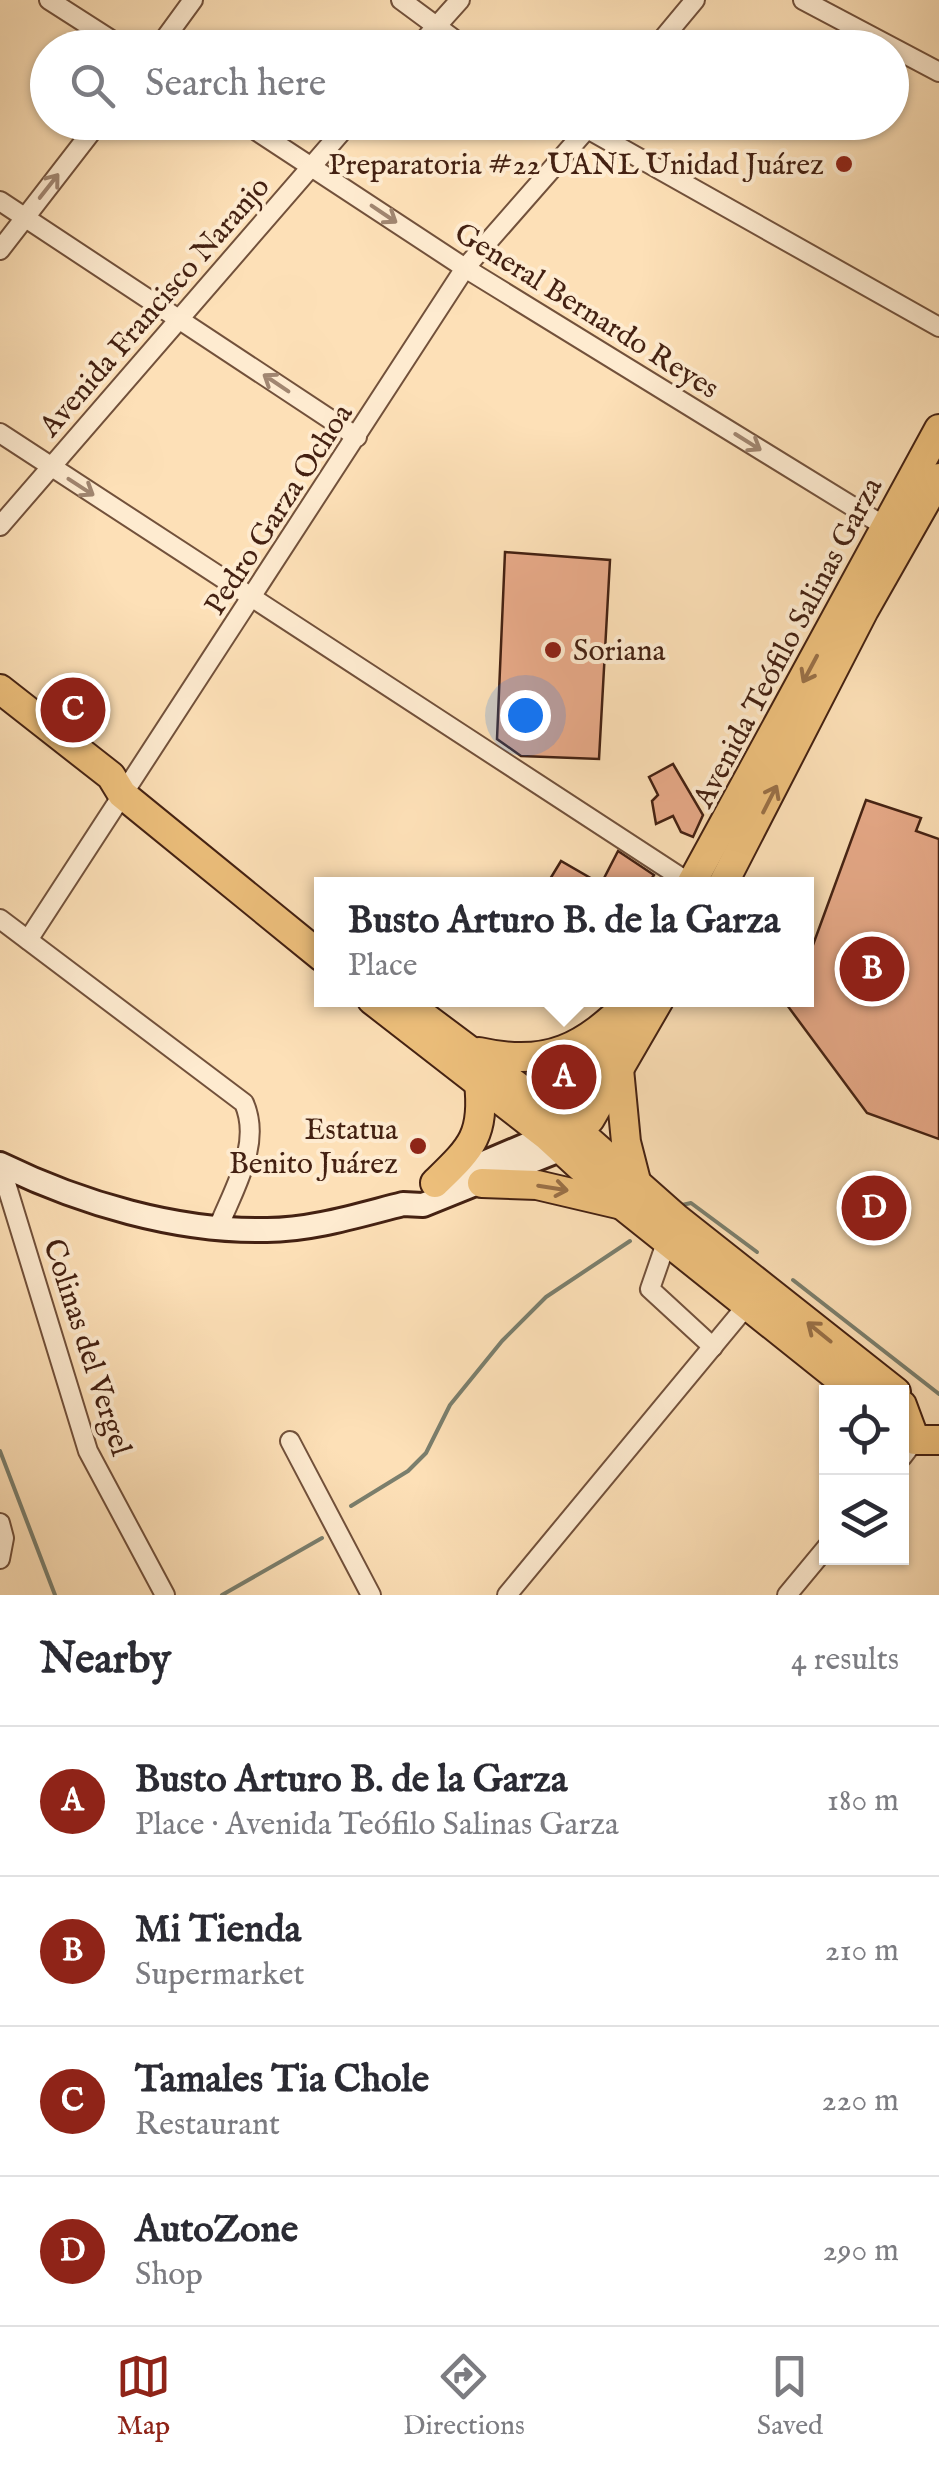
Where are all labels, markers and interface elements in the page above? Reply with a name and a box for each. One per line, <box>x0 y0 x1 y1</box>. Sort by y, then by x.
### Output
search box <box>30 30 909 140</box>
icon: search <box>65 58 120 113</box>
text: Search here <box>145 61 326 109</box>
place label: Preparatoria #22 UANL Unidad Juárez <box>328 147 824 185</box>
marker: Preparatoria #22 UANL Unidad Juárez <box>833 153 855 175</box>
street label: Avenida Francisco Naranjo <box>31 169 279 446</box>
one-way arrow <box>38 173 59 200</box>
one-way arrow <box>369 203 397 224</box>
street label: General Bernardo Reyes <box>447 215 725 409</box>
one-way arrow <box>262 373 290 394</box>
street label: Pedro Garza Ochoa <box>197 397 362 623</box>
one-way arrow <box>733 432 762 452</box>
street label: Avenida Teófilo Salinas Garza <box>685 471 892 816</box>
one-way arrow <box>67 476 95 497</box>
place label: Soriana <box>573 633 665 671</box>
marker: Soriana <box>542 639 564 661</box>
one-way arrow <box>799 654 819 683</box>
pin: C <box>40 672 106 748</box>
your location <box>500 690 551 741</box>
one-way arrow <box>761 784 780 814</box>
popup <box>314 877 814 1007</box>
text: Busto Arturo B. de la Garza <box>348 898 780 946</box>
pin: B <box>840 932 904 1006</box>
text: Place <box>348 946 417 987</box>
pin: A <box>532 1040 596 1114</box>
place label: Estatua Benito Juárez <box>229 1112 398 1184</box>
marker: Estatua Benito Juárez <box>407 1135 429 1157</box>
pin: D <box>842 1170 906 1246</box>
one-way arrow <box>536 1179 568 1198</box>
street label: Colinas del Vergel <box>33 1235 139 1461</box>
one-way arrow <box>807 1321 833 1343</box>
map controls <box>819 1385 909 1565</box>
button: locate <box>819 1385 909 1475</box>
button: layers <box>819 1475 909 1565</box>
text: Nearby <box>40 1634 171 1687</box>
text: 4 results <box>791 1640 899 1681</box>
text: Busto Arturo B. de la Garza <box>135 1757 567 1805</box>
text: A <box>62 1781 83 1822</box>
text: 180 m <box>827 1781 899 1822</box>
text: Place · Avenida Teófilo Salinas Garza <box>135 1805 619 1846</box>
text: Mi Tienda <box>135 1907 301 1955</box>
text: B <box>62 1931 83 1972</box>
text: 210 m <box>825 1931 899 1972</box>
text: Supermarket <box>135 1955 305 1996</box>
text: Tamales Tia Chole <box>135 2057 429 2105</box>
text: C <box>61 2081 84 2122</box>
text: 220 m <box>822 2081 899 2122</box>
text: Restaurant <box>135 2105 280 2146</box>
text: AutoZone <box>135 2207 298 2255</box>
text: D <box>60 2231 85 2272</box>
text: 290 m <box>823 2231 899 2272</box>
text: Shop <box>135 2255 203 2296</box>
tab: Map <box>116 2349 171 2444</box>
tab: Directions <box>403 2349 525 2444</box>
tab: Saved <box>757 2349 823 2444</box>

